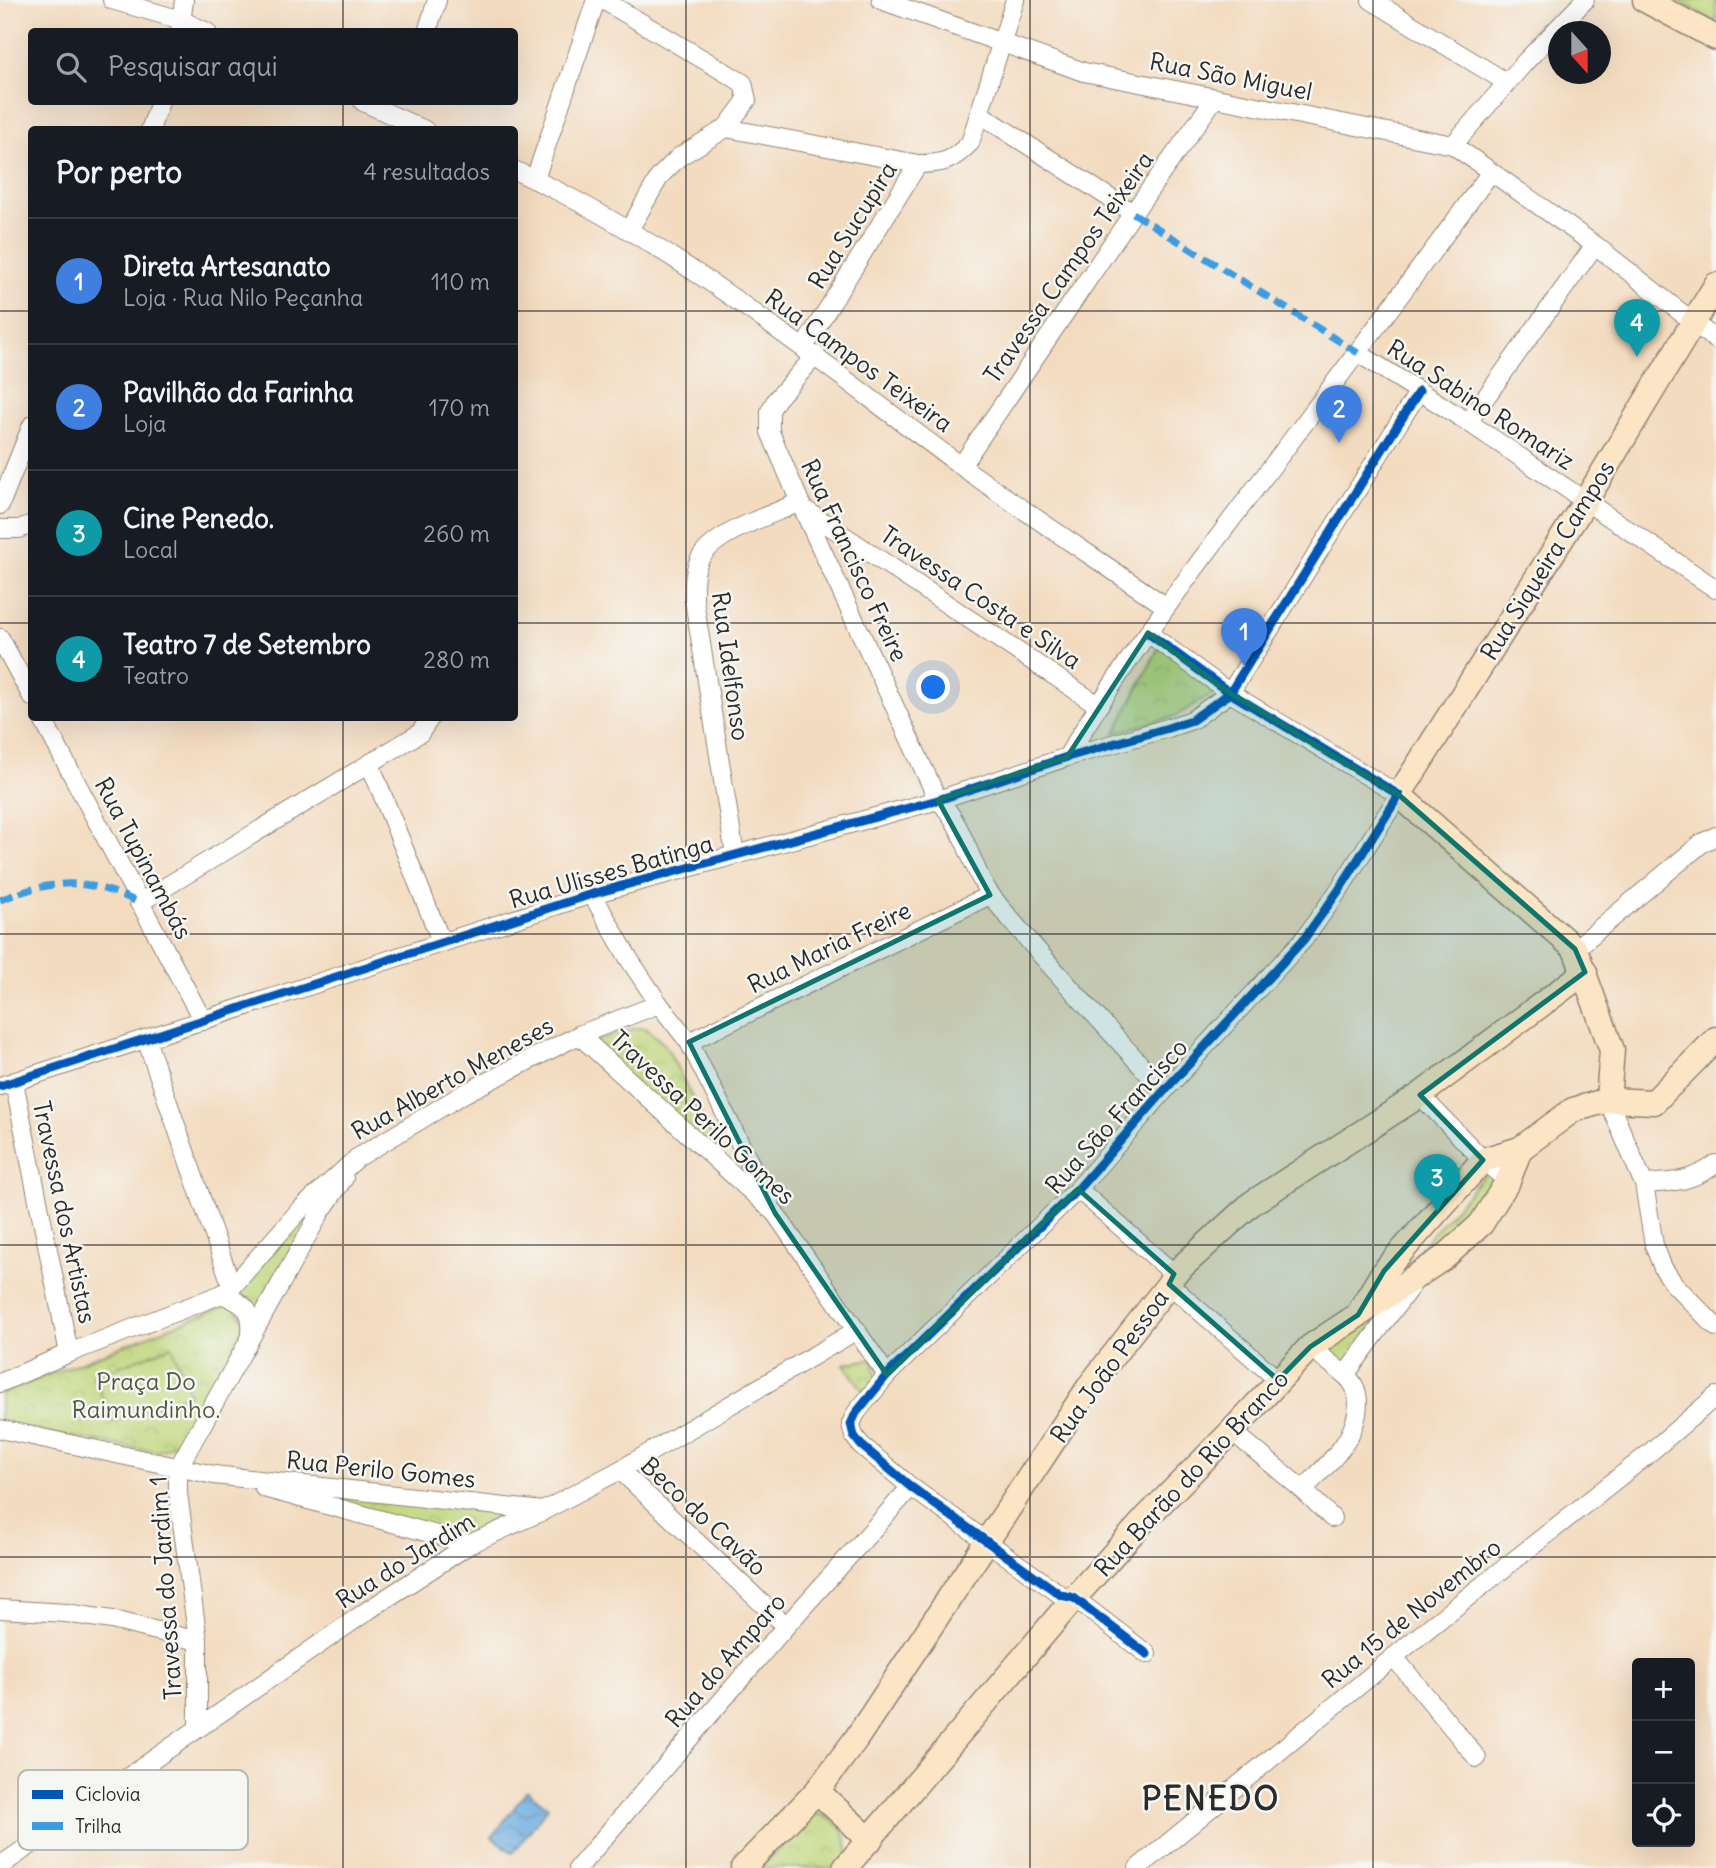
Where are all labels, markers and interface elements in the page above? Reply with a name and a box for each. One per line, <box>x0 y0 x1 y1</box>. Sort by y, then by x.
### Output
north arrow <box>1548 21 1611 84</box>
search box <box>28 28 518 105</box>
street label: Rua São Miguel <box>1147 46 1315 106</box>
icon: search <box>52 48 90 86</box>
text: Pesquisar aqui <box>108 50 277 83</box>
street label: Travessa Campos Teixeira <box>977 145 1159 389</box>
text: Por perto <box>56 153 182 191</box>
street label: Rua Sucupira <box>801 156 903 294</box>
text: 4 resultados <box>363 157 490 186</box>
text: Direta Artesanato <box>123 250 331 283</box>
text: 1 <box>74 267 84 296</box>
text: 110 m <box>431 267 490 296</box>
street label: Rua Campos Teixeira <box>759 282 959 438</box>
text: Loja · Rua Nilo Peçanha <box>123 283 363 312</box>
pin: 4 <box>1614 299 1660 357</box>
street label: Rua Sabino Romariz <box>1382 332 1580 476</box>
text: Pavilhão da Farinha <box>123 376 354 409</box>
pin: 2 <box>1316 385 1362 443</box>
text: 2 <box>73 393 85 422</box>
text: 170 m <box>429 393 490 422</box>
text: Loja <box>123 409 166 438</box>
street label: Rua Francisco Freire <box>795 454 915 666</box>
street label: Rua Siqueira Campos <box>1473 455 1621 665</box>
text: Cine Penedo. <box>123 502 274 535</box>
text: 3 <box>72 519 86 548</box>
text: 260 m <box>423 519 490 548</box>
street label: Travessa Costa e Silva <box>875 519 1087 675</box>
text: Local <box>123 535 178 564</box>
street label: Rua Idelfonso <box>706 590 756 742</box>
pin: 1 <box>1221 608 1267 666</box>
text: Teatro 7 de Setembro <box>123 628 371 661</box>
text: 4 <box>72 645 86 674</box>
text: 280 m <box>423 645 490 674</box>
text: Teatro <box>123 661 189 690</box>
your location <box>916 670 950 704</box>
street label: Rua Tupinambás <box>89 772 199 944</box>
street label: Rua Ulisses Batinga <box>506 828 716 914</box>
street label: Rua Maria Freire <box>742 894 916 1000</box>
street label: Rua Alberto Meneses <box>346 1010 558 1146</box>
street label: Travessa Perilo Gomes <box>604 1024 802 1210</box>
street label: Rua São Francisco <box>1039 1032 1193 1200</box>
street label: Travessa dos Artistas <box>27 1098 103 1326</box>
pin: 3 <box>1414 1154 1460 1212</box>
street label: Rua João Pessoa <box>1043 1283 1175 1449</box>
street label: Rua Barão do Rio Branco <box>1087 1363 1295 1583</box>
park label: Praça Do Raimundinho. <box>72 1366 220 1424</box>
street label: Rua Perilo Gomes <box>285 1444 477 1494</box>
street label: Beco do Cavão <box>635 1450 773 1582</box>
street label: Travessa do Jardim 1 <box>142 1475 188 1701</box>
street label: Rua do Jardim <box>330 1505 480 1615</box>
street label: Rua 15 de Novembro <box>1315 1532 1507 1694</box>
street label: Rua do Amparo <box>658 1587 792 1733</box>
map controls <box>1632 1658 1695 1847</box>
button: + <box>1632 1658 1695 1721</box>
button: − <box>1632 1721 1695 1784</box>
legend <box>18 1770 248 1850</box>
district label: PENEDO <box>1142 1778 1280 1819</box>
text: Ciclovia <box>75 1782 141 1806</box>
button: locate <box>1632 1784 1695 1847</box>
text: Trilha <box>75 1814 122 1838</box>

